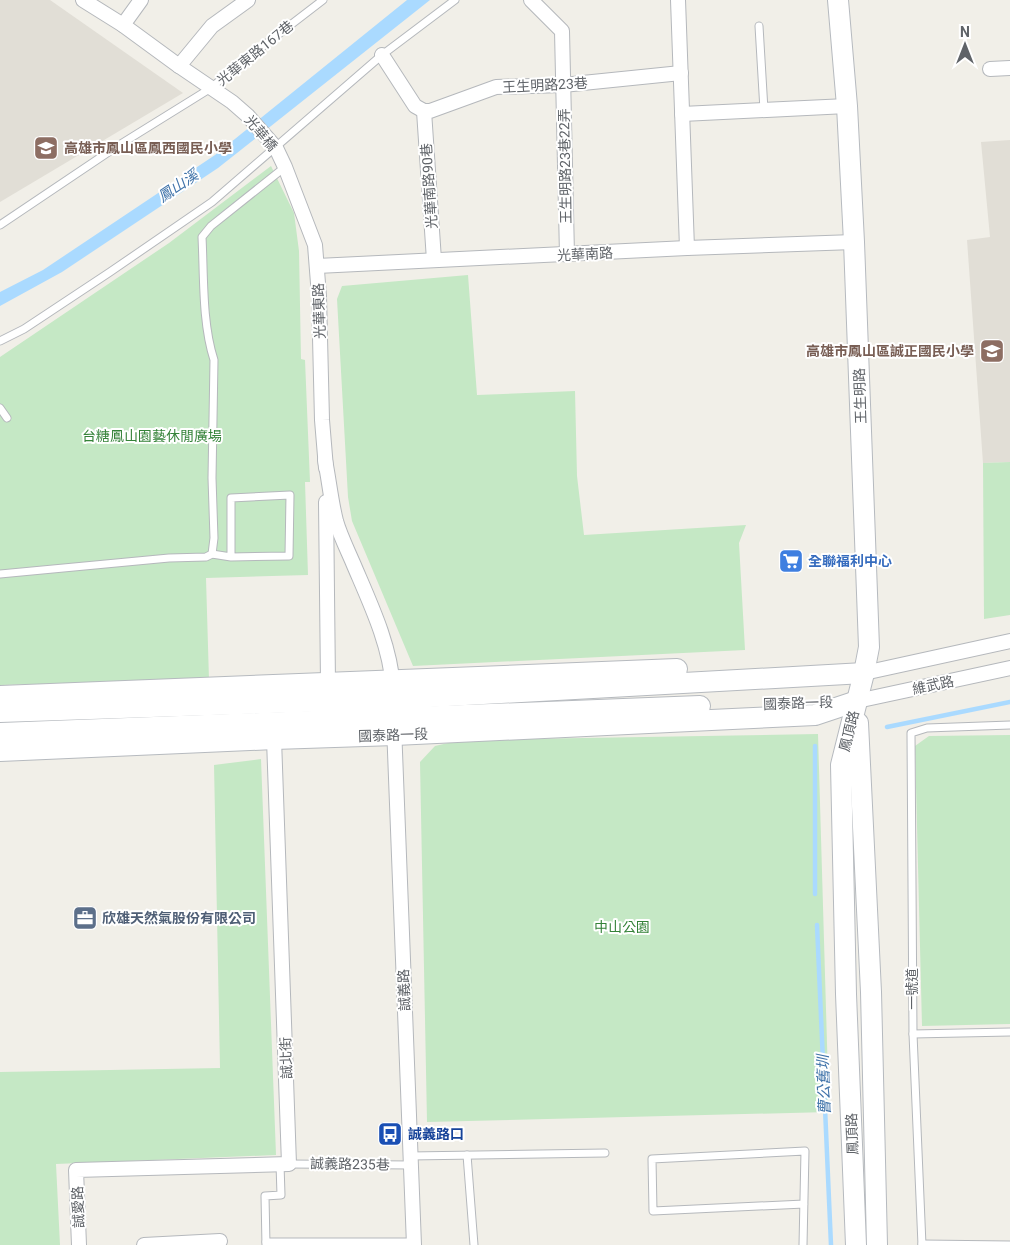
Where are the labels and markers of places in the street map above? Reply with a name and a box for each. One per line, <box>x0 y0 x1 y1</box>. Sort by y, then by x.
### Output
school or university icon: 高雄市鳳山區鳳西國民小學 <box>33 135 59 161</box>
place label: 高雄市鳳山區鳳西國民小學 <box>64 140 232 156</box>
school or university icon: 高雄市鳳山區誠正國民小學 <box>979 338 1005 364</box>
place label: 高雄市鳳山區誠正國民小學 <box>806 343 974 359</box>
supermarket icon: 全聯福利中心 <box>778 548 804 574</box>
place label: 全聯福利中心 <box>808 553 892 569</box>
office icon: 欣雄天然氣股份有限公司 <box>72 905 98 931</box>
place label: 欣雄天然氣股份有限公司 <box>102 910 256 926</box>
bus stop icon: 誠義路口 <box>377 1121 403 1147</box>
place label: 誠義路口 <box>408 1126 464 1142</box>

